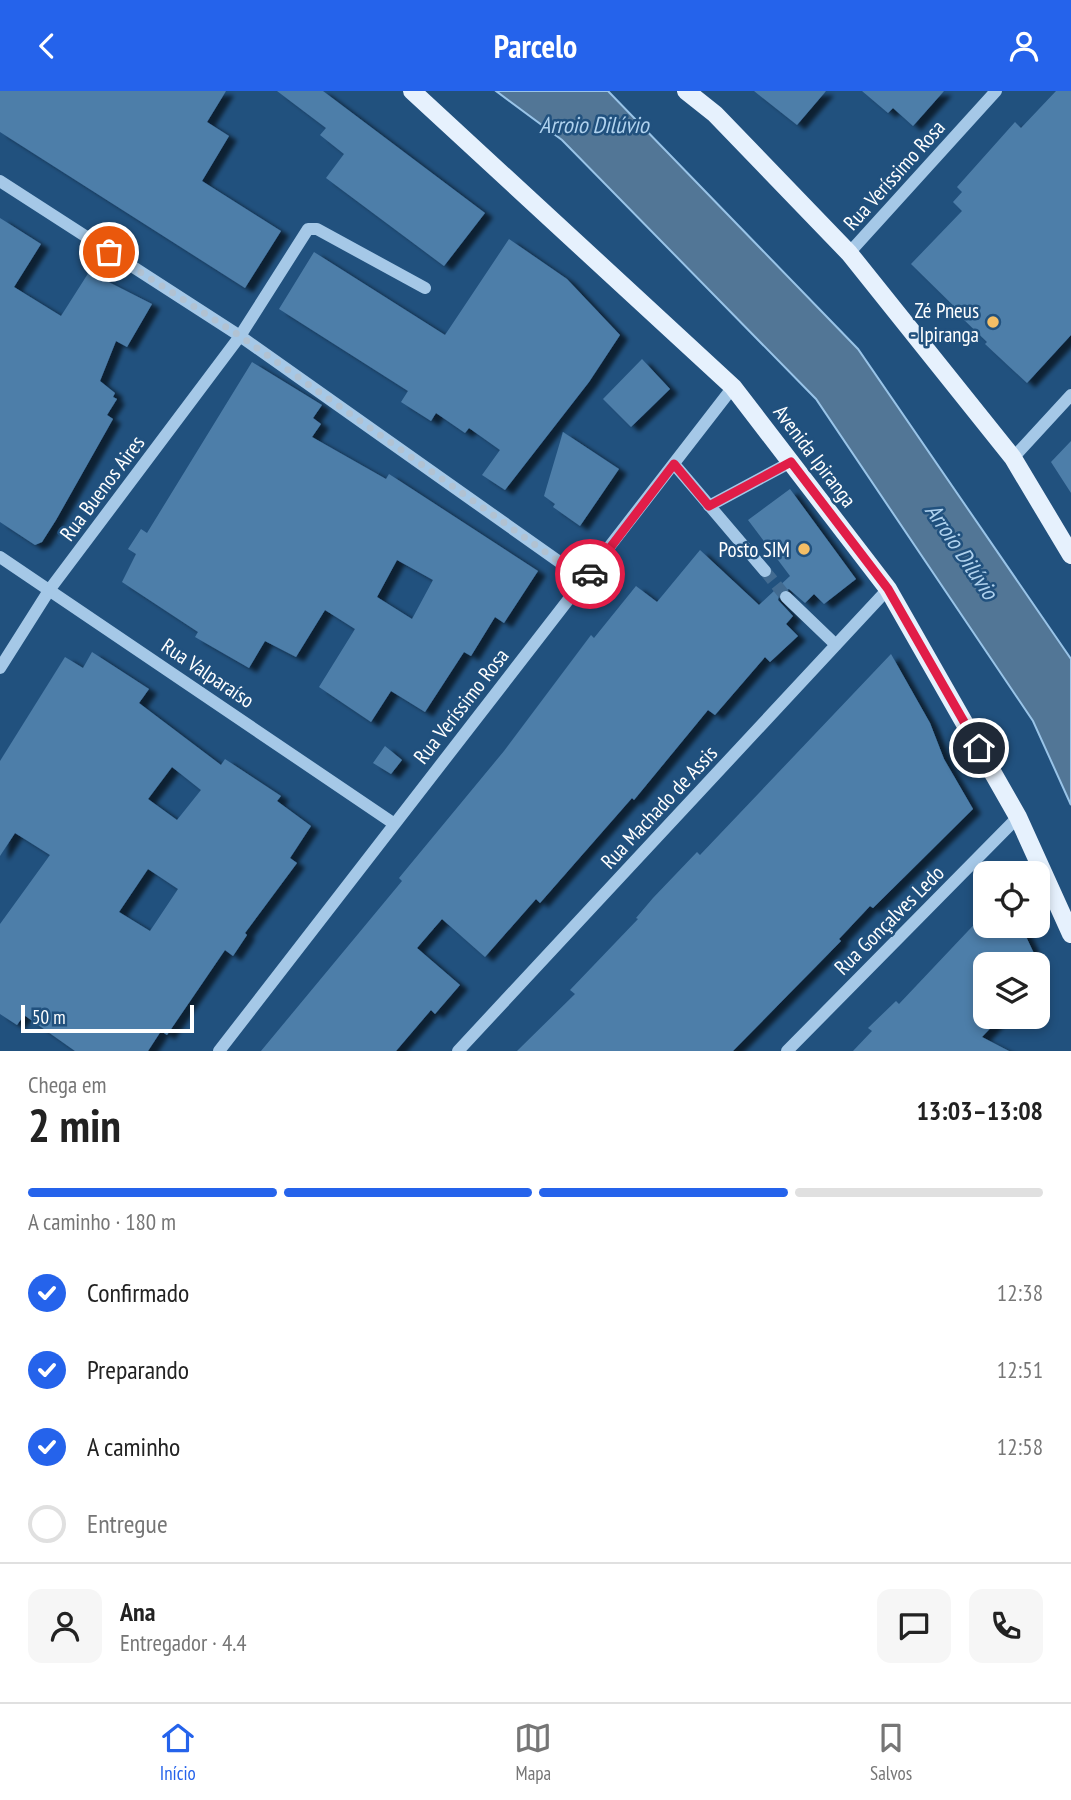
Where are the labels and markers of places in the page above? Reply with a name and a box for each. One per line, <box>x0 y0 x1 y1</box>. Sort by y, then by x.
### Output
pin <box>79 222 139 282</box>
place label: Zé Pneus - Ipiranga <box>910 297 979 348</box>
marker: Zé Pneus - Ipiranga <box>985 314 1001 330</box>
place label: Posto SIM <box>719 536 790 563</box>
marker: Posto SIM <box>796 541 812 557</box>
pin <box>949 718 1009 778</box>

